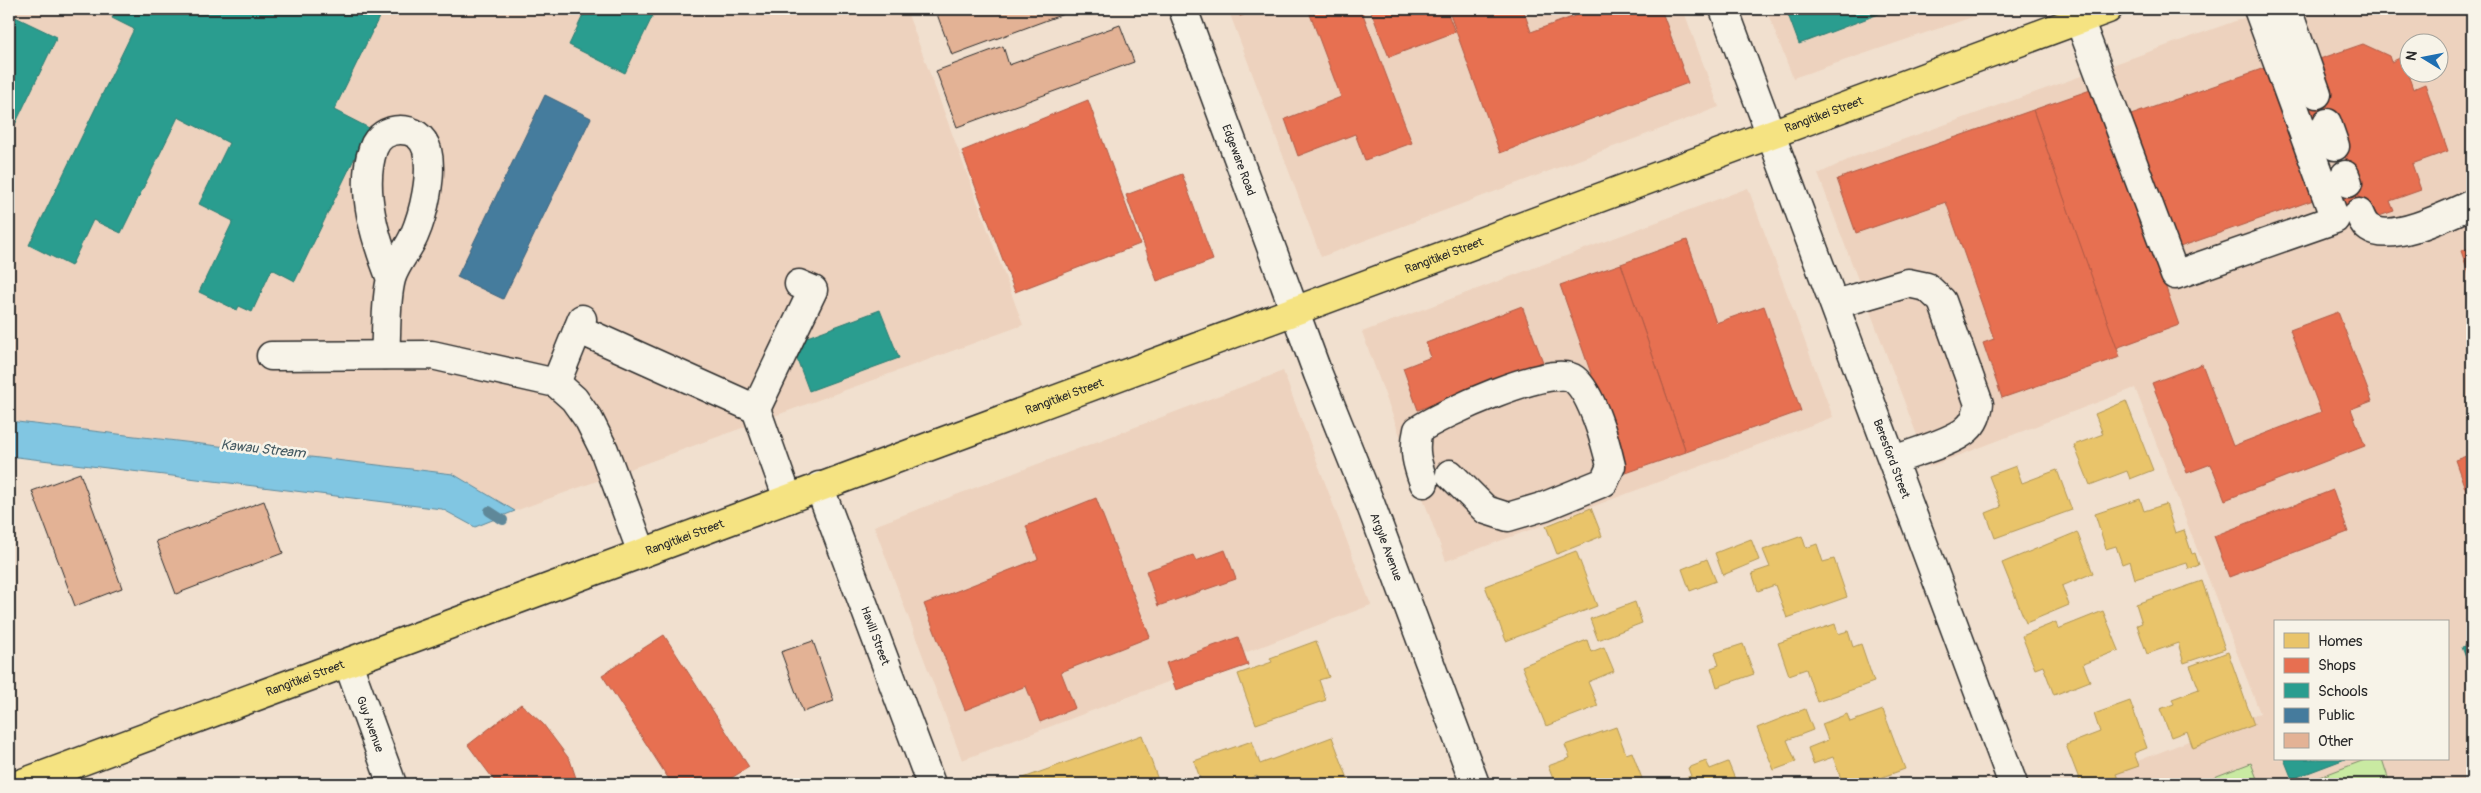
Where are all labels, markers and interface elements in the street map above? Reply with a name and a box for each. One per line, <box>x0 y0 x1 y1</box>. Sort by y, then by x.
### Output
north arrow <box>2398 32 2448 82</box>
text: N <box>2402 50 2421 62</box>
street label: Rangitikei Street <box>1783 93 1865 136</box>
street label: Edgeware Road <box>1219 122 1259 198</box>
street label: Rangitikei Street <box>1403 234 1485 277</box>
street label: Rangitikei Street <box>1023 375 1106 418</box>
street label: Beresford Street <box>1870 417 1913 501</box>
water label: Kawau Stream <box>220 436 308 462</box>
street label: Argyle Avenue <box>1367 511 1406 583</box>
street label: Rangitikei Street <box>643 516 726 559</box>
street label: Havill Street <box>857 604 893 667</box>
legend <box>2274 620 2448 760</box>
text: Homes <box>2318 632 2363 651</box>
text: Shops <box>2318 656 2356 675</box>
street label: Rangitikei Street <box>264 657 346 700</box>
text: Schools <box>2318 682 2368 701</box>
street label: Guy Avenue <box>353 694 387 754</box>
text: Public <box>2318 706 2355 725</box>
text: Other <box>2318 732 2354 751</box>

